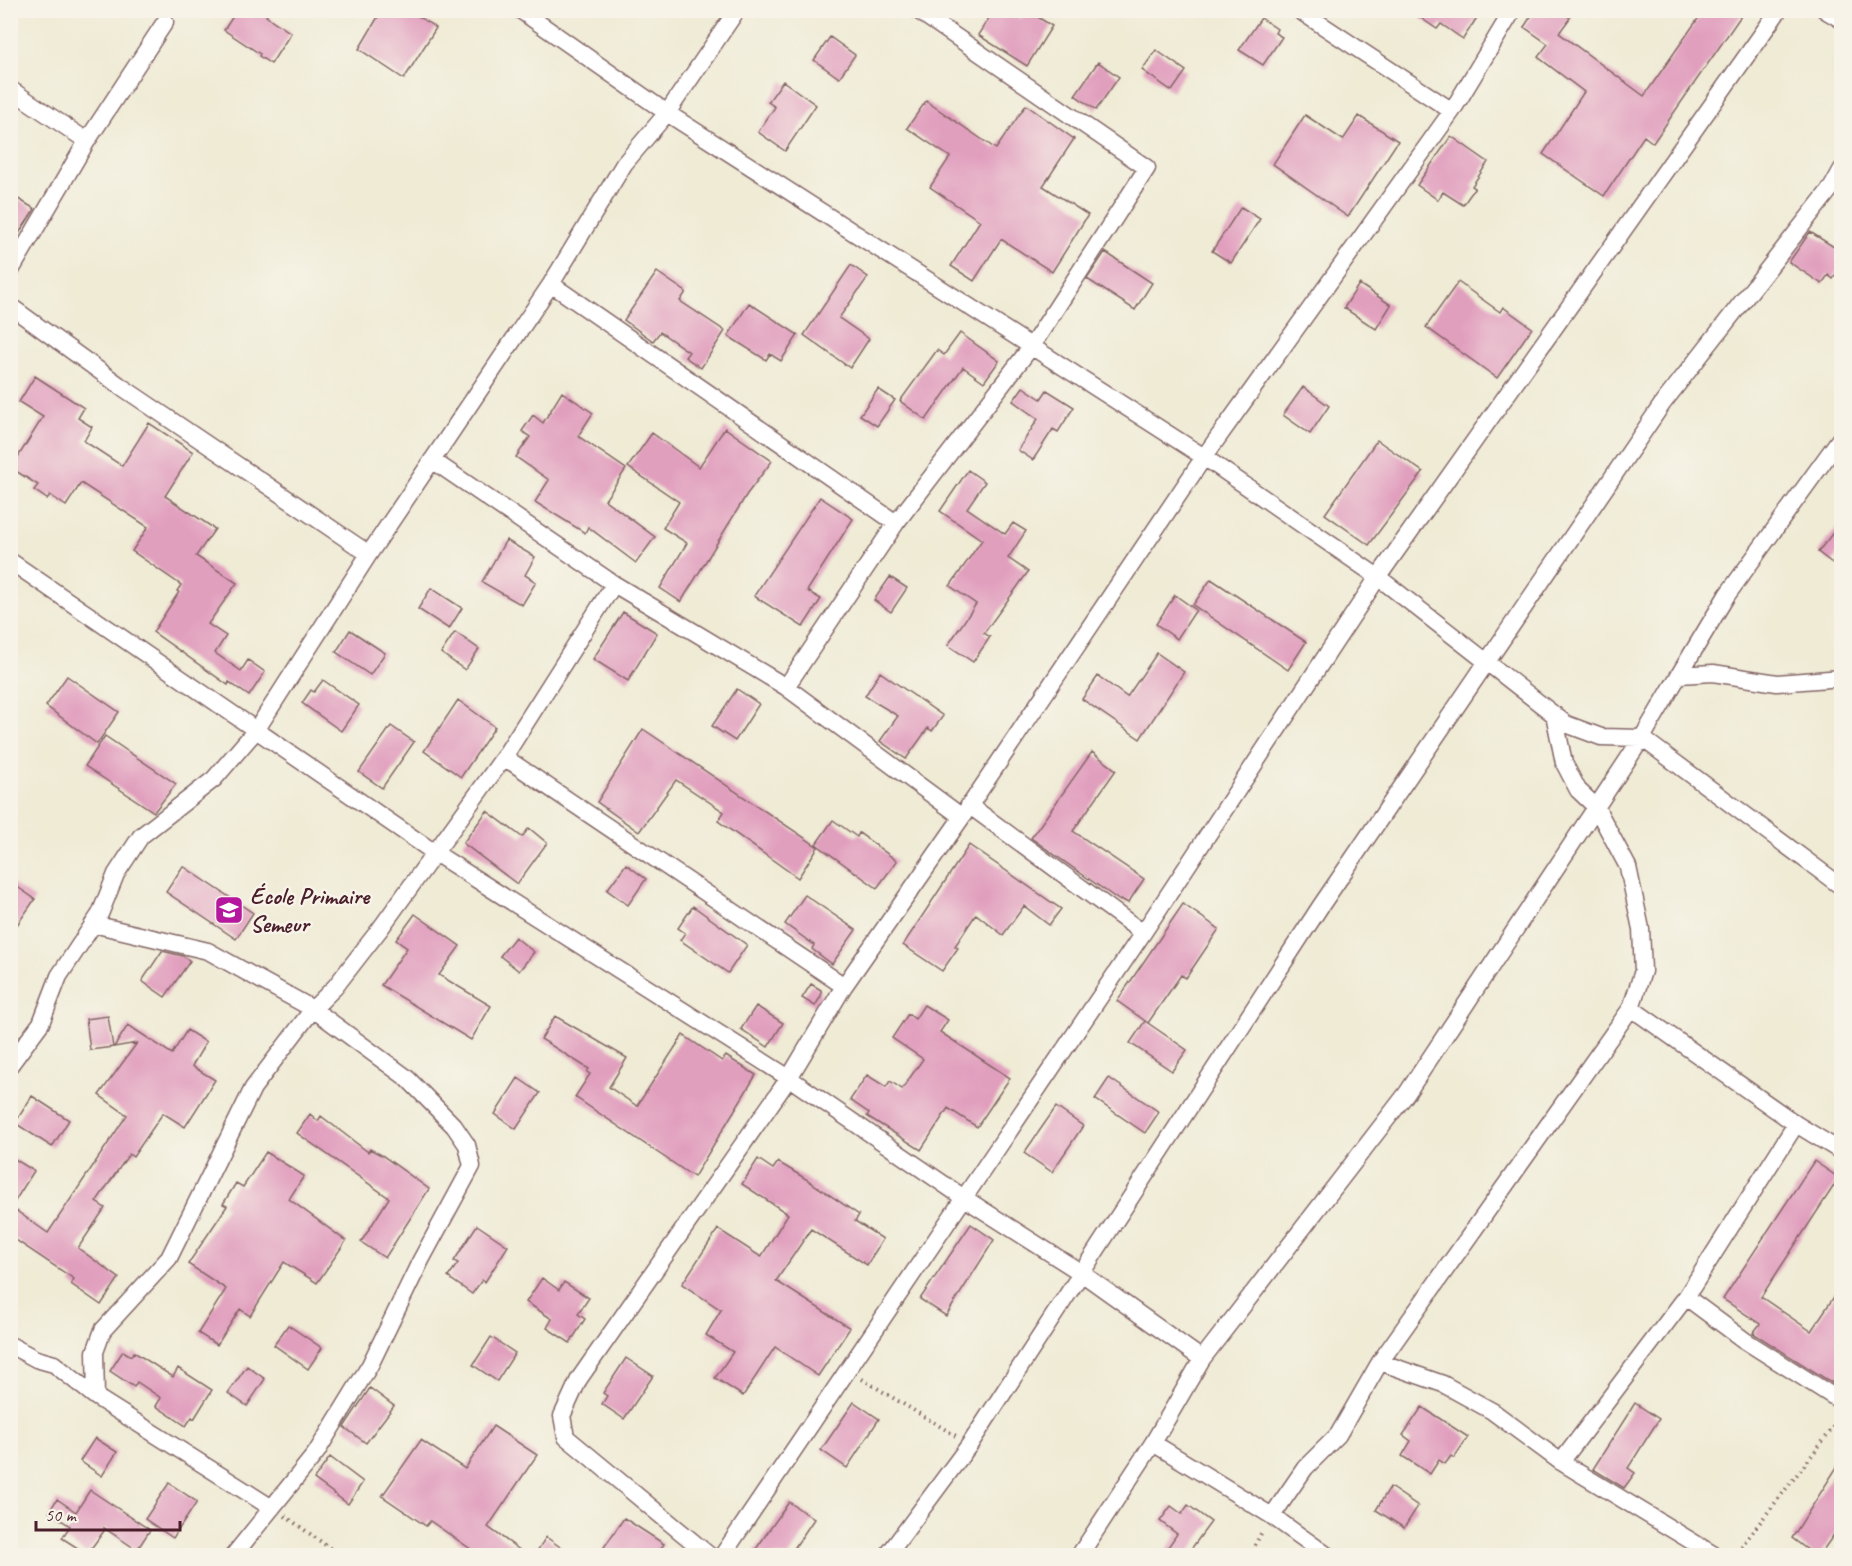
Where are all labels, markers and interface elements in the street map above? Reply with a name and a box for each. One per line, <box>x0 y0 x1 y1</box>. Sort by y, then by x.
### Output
place label: École Primaire Semeur <box>250 881 371 939</box>
school or university icon: École Primaire Semeur <box>213 894 245 926</box>
scale bar <box>36 1494 180 1532</box>
text: 50 m <box>45 1504 78 1526</box>

